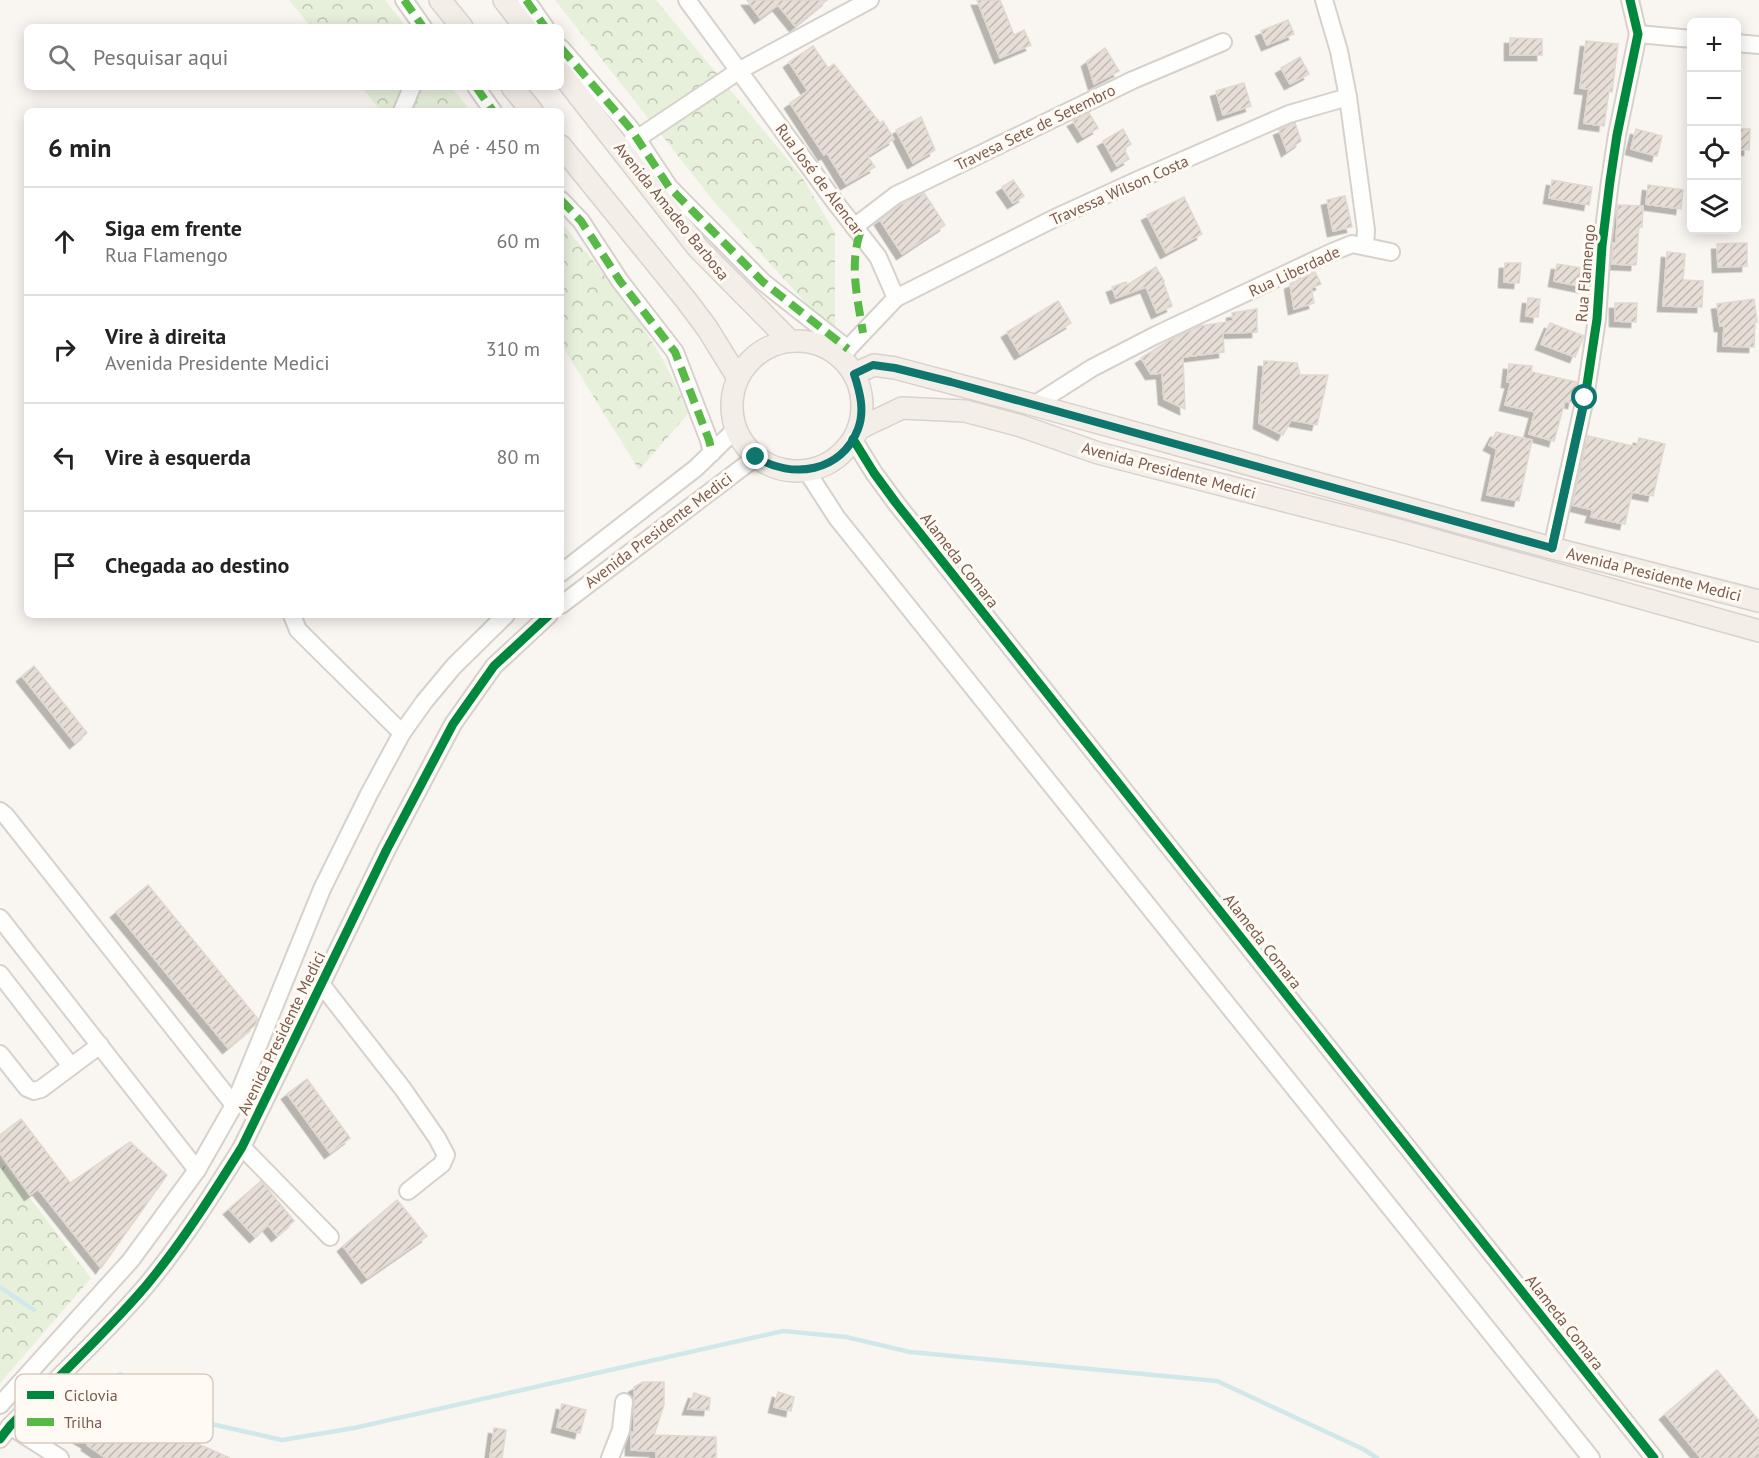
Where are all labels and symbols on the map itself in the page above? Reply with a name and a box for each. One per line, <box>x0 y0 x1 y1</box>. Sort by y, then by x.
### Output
street label: Travesa Sete de Setembro <box>951 79 1119 175</box>
street label: Rua José de Alencar <box>772 119 869 239</box>
street label: Avenida Amadeo Barbosa <box>610 138 734 284</box>
street label: Travessa Wilson Costa <box>1047 150 1191 230</box>
street label: Rua Flamengo <box>1571 223 1599 323</box>
street label: Rua Liberdade <box>1245 241 1343 301</box>
route start <box>1571 384 1597 410</box>
street label: Avenida Presidente Medici <box>1080 437 1258 503</box>
route end <box>742 443 768 469</box>
street label: Avenida Presidente Medici <box>580 468 736 592</box>
street label: Alameda Comara <box>917 508 1003 612</box>
street label: Avenida Presidente Medici <box>1564 543 1744 605</box>
street label: Alameda Comara <box>1220 889 1306 993</box>
street label: Avenida Presidente Medici <box>233 948 329 1118</box>
street label: Alameda Comara <box>1522 1270 1608 1374</box>
legend <box>15 1374 213 1443</box>
text: Ciclovia <box>64 1385 118 1405</box>
text: Trilha <box>64 1412 102 1432</box>

